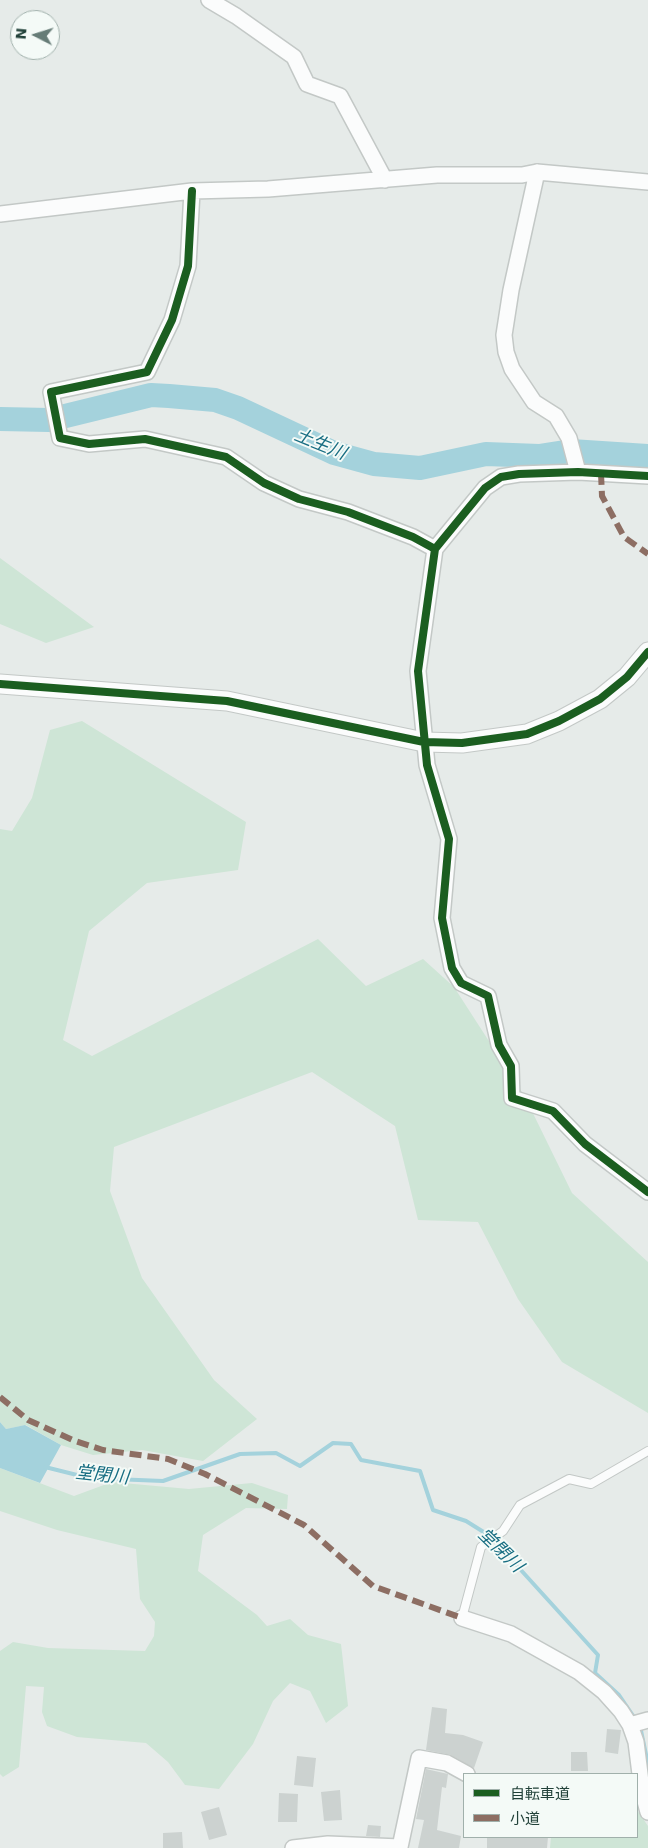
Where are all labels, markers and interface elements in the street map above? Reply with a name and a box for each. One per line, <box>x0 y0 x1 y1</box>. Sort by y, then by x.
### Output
north arrow <box>10 10 60 60</box>
text: N <box>13 27 30 40</box>
water label: 土生川 <box>291 425 349 465</box>
water label: 堂閉川 <box>74 1462 130 1490</box>
water label: 堂閉川 <box>473 1524 527 1578</box>
legend <box>463 1773 638 1838</box>
text: 自転車道 <box>510 1785 570 1803</box>
text: 小道 <box>510 1810 540 1828</box>

